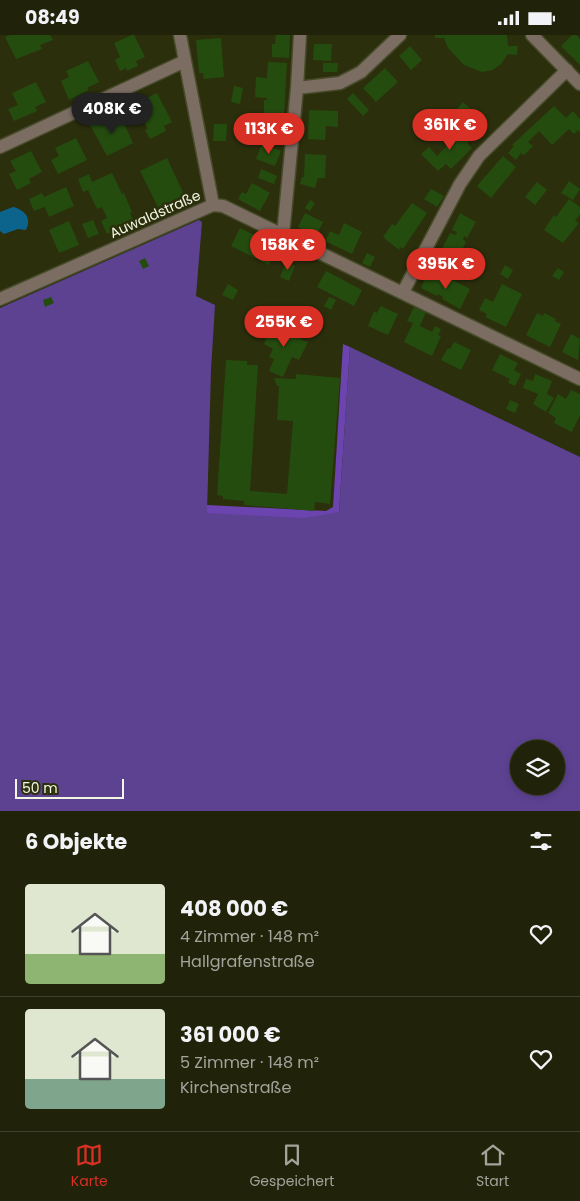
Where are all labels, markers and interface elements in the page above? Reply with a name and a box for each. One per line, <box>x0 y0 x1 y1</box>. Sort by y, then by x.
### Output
text: 08:49 <box>25 4 80 31</box>
pin: 408K € <box>71 93 153 135</box>
text: 408K € <box>83 97 141 120</box>
pin: 361K € <box>409 109 491 151</box>
pin: 113K € <box>228 113 310 155</box>
text: 361K € <box>423 113 477 136</box>
text: 113K € <box>245 117 294 140</box>
street label: Auwaldstraße <box>106 185 204 243</box>
pin: 158K € <box>247 229 329 271</box>
text: 158K € <box>261 233 315 256</box>
pin: 395K € <box>405 247 487 290</box>
text: 395K € <box>417 252 475 275</box>
pin: 255K € <box>243 305 325 348</box>
text: 255K € <box>255 310 313 333</box>
map controls <box>510 740 565 795</box>
button: layers <box>510 740 565 795</box>
scale bar <box>15 776 124 799</box>
text: 50 m <box>22 778 58 798</box>
text: 6 Objekte <box>25 827 127 856</box>
icon: filters <box>527 827 555 855</box>
text: 408 000 € <box>180 894 288 923</box>
icon: home <box>65 904 125 964</box>
icon: heart <box>527 920 555 948</box>
text: 4 Zimmer · 148 m² <box>180 925 319 948</box>
text: Hallgrafenstraße <box>180 950 315 973</box>
text: 361 000 € <box>180 1020 281 1049</box>
icon: home <box>65 1029 125 1089</box>
icon: heart <box>527 1045 555 1073</box>
text: 5 Zimmer · 148 m² <box>180 1051 319 1074</box>
text: Kirchenstraße <box>180 1076 291 1099</box>
tab: Karte <box>71 1141 108 1192</box>
tab: Gespeichert <box>249 1141 334 1192</box>
tab: Start <box>476 1141 509 1192</box>

